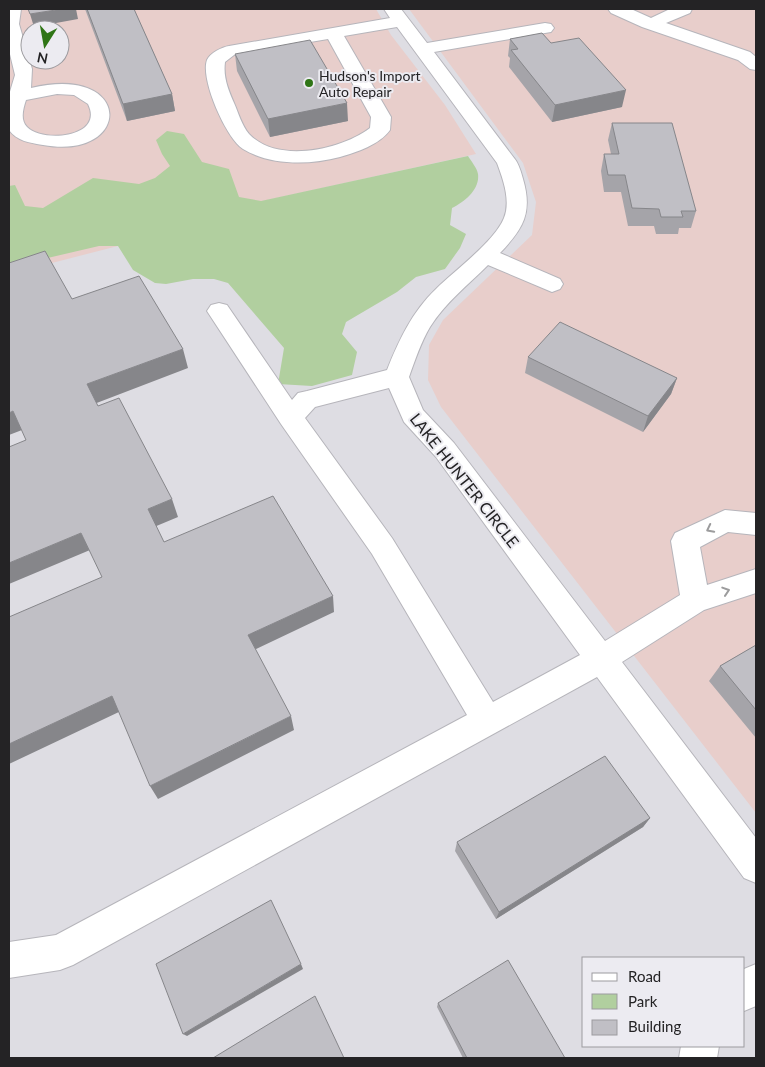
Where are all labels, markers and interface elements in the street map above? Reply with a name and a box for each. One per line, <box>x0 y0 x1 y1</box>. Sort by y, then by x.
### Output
north arrow <box>20 20 70 70</box>
text: N <box>36 49 49 68</box>
place label: Hudson's Import Auto Repair <box>319 67 421 100</box>
marker: Hudson's Import Auto Repair <box>303 77 315 89</box>
street label: LAKE HUNTER CIRCLE <box>407 409 523 551</box>
one-way arrow <box>706 523 715 533</box>
one-way arrow <box>721 587 729 597</box>
legend <box>582 957 745 1047</box>
text: Road <box>628 967 661 985</box>
text: Park <box>628 992 658 1010</box>
text: Building <box>628 1017 681 1035</box>

